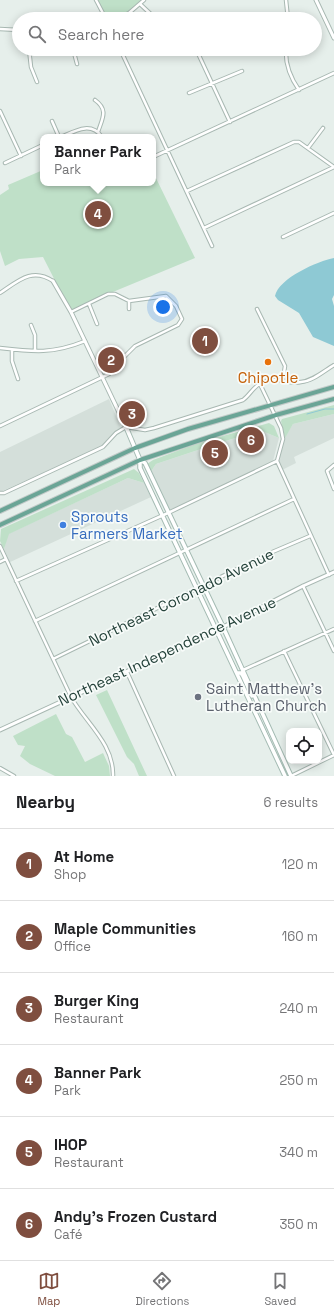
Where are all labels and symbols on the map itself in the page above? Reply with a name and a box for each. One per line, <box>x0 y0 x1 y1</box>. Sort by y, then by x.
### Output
pin: 4 <box>85 199 111 229</box>
your location <box>153 297 173 317</box>
pin: 1 <box>192 326 218 356</box>
pin: 2 <box>98 345 124 375</box>
marker: Chipotle <box>263 357 273 367</box>
place label: Chipotle <box>238 368 298 387</box>
pin: 3 <box>119 399 145 429</box>
pin: 6 <box>238 425 264 455</box>
pin: 5 <box>202 438 228 468</box>
place label: Sprouts Farmers Market <box>71 507 183 543</box>
marker: Sprouts Farmers Market <box>58 520 68 530</box>
street label: Northeast Coronado Avenue <box>85 544 277 650</box>
street label: Northeast Independence Avenue <box>55 592 279 710</box>
place label: Saint Matthew's Lutheran Church <box>206 679 327 715</box>
marker: Saint Matthew's Lutheran Church <box>193 692 203 702</box>

